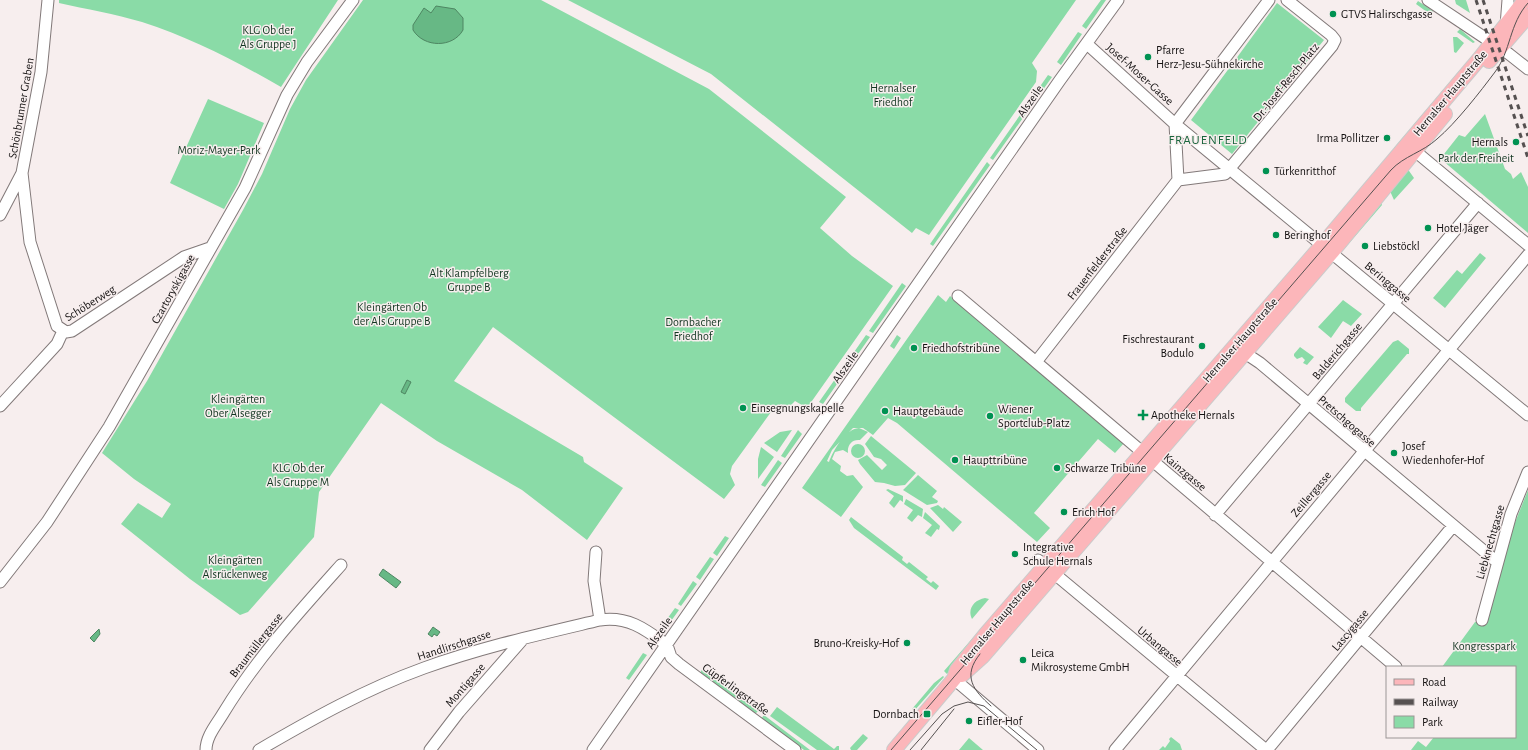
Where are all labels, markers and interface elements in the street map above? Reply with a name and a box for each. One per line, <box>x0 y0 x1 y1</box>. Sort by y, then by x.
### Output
place label: GTVS Halirschgasse <box>1341 8 1433 20</box>
marker: GTVS Halirschgasse <box>1328 9 1338 19</box>
park label: KLG Ob der Als Gruppe J <box>240 24 296 50</box>
street label: Josef-Moser-Gasse <box>1104 41 1176 107</box>
street label: Dr.-Josef-Resch-Platz <box>1251 41 1321 123</box>
place label: Pfarre Herz-Jesu-Sühnekirche <box>1156 44 1263 70</box>
street label: Hernalser Hauptstraße <box>1411 48 1489 138</box>
marker: Pfarre Herz-Jesu-Sühnekirche <box>1143 52 1153 62</box>
street label: Schönbrunner Graben <box>6 57 36 159</box>
park label: Hernalser Friedhof <box>870 82 916 108</box>
street label: Alszeile <box>1015 83 1045 119</box>
place label: Irma Pollitzer <box>1316 132 1379 144</box>
marker: Irma Pollitzer <box>1382 133 1392 143</box>
district label: FRAUENFELD <box>1168 134 1248 147</box>
place label: Hernals <box>1471 136 1508 148</box>
marker: Hernals <box>1511 137 1521 147</box>
park label: Moriz-Mayer-Park <box>178 144 261 157</box>
park label: Park der Freiheit <box>1438 152 1514 164</box>
place label: Türkenritthof <box>1274 165 1337 177</box>
marker: Türkenritthof <box>1261 166 1271 176</box>
place label: Hotel Jäger <box>1436 222 1488 234</box>
marker: Hotel Jäger <box>1423 223 1433 233</box>
street label: Frauenfelderstraße <box>1065 224 1129 302</box>
place label: Beringhof <box>1284 229 1332 241</box>
marker: Beringhof <box>1271 230 1281 240</box>
place label: Liebstöckl <box>1373 240 1420 252</box>
marker: Liebstöckl <box>1360 241 1370 251</box>
street label: Czartoryskigasse <box>149 252 198 326</box>
street label: Beringgasse <box>1363 259 1413 305</box>
park label: Alt Klampfelberg Gruppe B <box>429 267 509 293</box>
street label: Schöberweg <box>63 283 118 323</box>
street label: Hernalser Hauptstraße <box>1200 296 1280 384</box>
park label: Kleingärten Ob der Als Gruppe B <box>353 301 431 327</box>
park label: Dornbacher Friedhof <box>665 316 721 342</box>
street label: Balderichgasse <box>1310 320 1364 382</box>
place label: Fischrestaurant Bodulo <box>1122 333 1194 359</box>
marker: Fischrestaurant Bodulo <box>1197 341 1207 351</box>
place label: Friedhofstribüne <box>922 342 1000 354</box>
marker: Friedhofstribüne <box>909 343 919 353</box>
street label: Alszeile <box>830 349 860 385</box>
park label: Kleingärten Ober Alsegger <box>205 393 271 419</box>
street label: Pretschgogasse <box>1316 393 1378 449</box>
place label: Einsegnungskapelle <box>751 402 844 414</box>
marker: Einsegnungskapelle <box>738 403 748 413</box>
place label: Wiener Sportclub-Platz <box>998 403 1070 429</box>
place label: Hauptgebäude <box>893 405 963 417</box>
marker: Hauptgebäude <box>880 406 890 416</box>
place label: Apotheke Hernals <box>1151 409 1235 421</box>
marker: Apotheke Hernals <box>1138 410 1148 420</box>
marker: Wiener Sportclub-Platz <box>985 411 995 421</box>
place label: Josef Wiedenhofer-Hof <box>1402 440 1485 466</box>
marker: Josef Wiedenhofer-Hof <box>1389 448 1399 458</box>
street label: Kainzgasse <box>1161 451 1209 493</box>
place label: Haupttribüne <box>963 454 1027 466</box>
marker: Haupttribüne <box>950 455 960 465</box>
park label: KLG Ob der Als Gruppe M <box>267 462 329 488</box>
place label: Schwarze Tribüne <box>1065 462 1146 474</box>
marker: Schwarze Tribüne <box>1052 463 1062 473</box>
street label: Zeillergasse <box>1289 469 1333 519</box>
street label: Liebknechtgasse <box>1474 503 1506 581</box>
place label: Erich Hof <box>1072 506 1116 518</box>
marker: Erich Hof <box>1059 507 1069 517</box>
place label: Integrative Schule Hernals <box>1023 541 1092 567</box>
marker: Integrative Schule Hernals <box>1010 549 1020 559</box>
park label: Kleingärten Alsrückenweg <box>203 554 268 580</box>
street label: Hernalser Hauptstraße <box>958 577 1036 667</box>
street label: Lascygasse <box>1329 607 1371 654</box>
street label: Braumüllergasse <box>227 610 285 680</box>
street label: Alszeile <box>644 615 674 651</box>
street label: Urbangasse <box>1135 624 1185 668</box>
street label: Handlirschgasse <box>416 627 492 663</box>
place label: Bruno-Kreisky-Hof <box>813 637 900 650</box>
marker: Bruno-Kreisky-Hof <box>902 638 912 648</box>
park label: Kongresspark <box>1452 640 1516 652</box>
place label: Leica Mikrosysteme GmbH <box>1031 647 1130 674</box>
marker: Leica Mikrosysteme GmbH <box>1018 655 1028 665</box>
street label: Montigasse <box>443 661 487 709</box>
street label: Güpferlingstraße <box>700 661 772 717</box>
legend <box>1386 666 1516 738</box>
text: Road <box>1422 676 1446 688</box>
text: Railway <box>1422 696 1458 709</box>
place label: Dornbach <box>873 708 919 720</box>
marker: Dornbach <box>922 709 932 719</box>
place label: Eifler-Hof <box>977 715 1023 727</box>
marker: Eifler-Hof <box>964 716 974 726</box>
text: Park <box>1422 716 1443 728</box>

